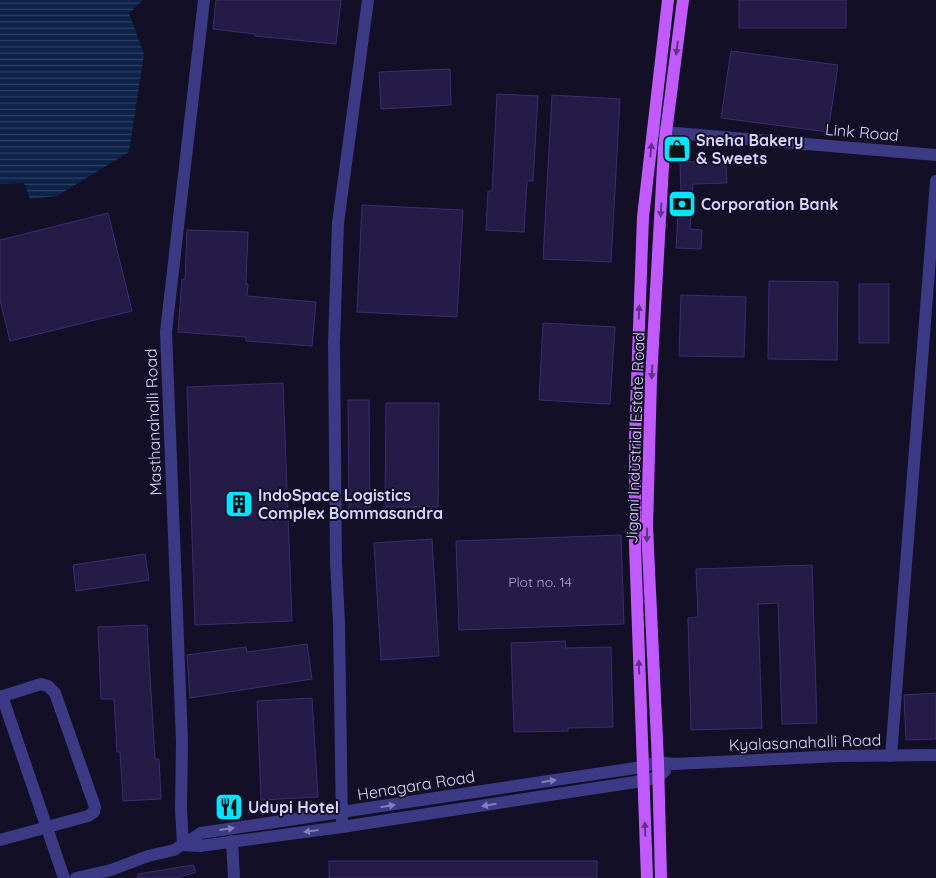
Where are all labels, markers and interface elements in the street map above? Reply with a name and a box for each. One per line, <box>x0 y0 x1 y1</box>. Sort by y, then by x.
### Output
one-way arrow <box>673 41 681 57</box>
street label: Link Road <box>824 119 900 145</box>
place label: Sneha Bakery & Sweets <box>696 130 804 168</box>
shop icon: Sneha Bakery & Sweets <box>662 134 692 164</box>
one-way arrow <box>647 142 655 158</box>
bank icon: Corporation Bank <box>667 189 697 219</box>
place label: Corporation Bank <box>701 194 838 214</box>
one-way arrow <box>656 202 664 218</box>
one-way arrow <box>636 304 644 320</box>
street label: Jigani Industrial Estate Road <box>621 332 649 544</box>
street label: Masthanahalli Road <box>140 348 166 496</box>
one-way arrow <box>647 364 655 380</box>
place label: IndoSpace Logistics Complex Bommasandra <box>258 485 443 523</box>
building icon: IndoSpace Logistics Complex Bommasandra <box>224 489 254 519</box>
one-way arrow <box>643 527 651 543</box>
house number: Plot no. 14 <box>508 573 572 591</box>
one-way arrow <box>635 659 643 675</box>
street label: Kyalasanahalli Road <box>728 729 882 755</box>
street label: Henagara Road <box>356 766 476 804</box>
one-way arrow <box>541 777 557 785</box>
restaurant icon: Udupi Hotel <box>214 792 244 822</box>
place label: Udupi Hotel <box>248 797 339 817</box>
one-way arrow <box>381 801 397 809</box>
one-way arrow <box>481 801 497 809</box>
one-way arrow <box>640 821 648 837</box>
one-way arrow <box>220 825 236 833</box>
one-way arrow <box>303 827 319 835</box>

